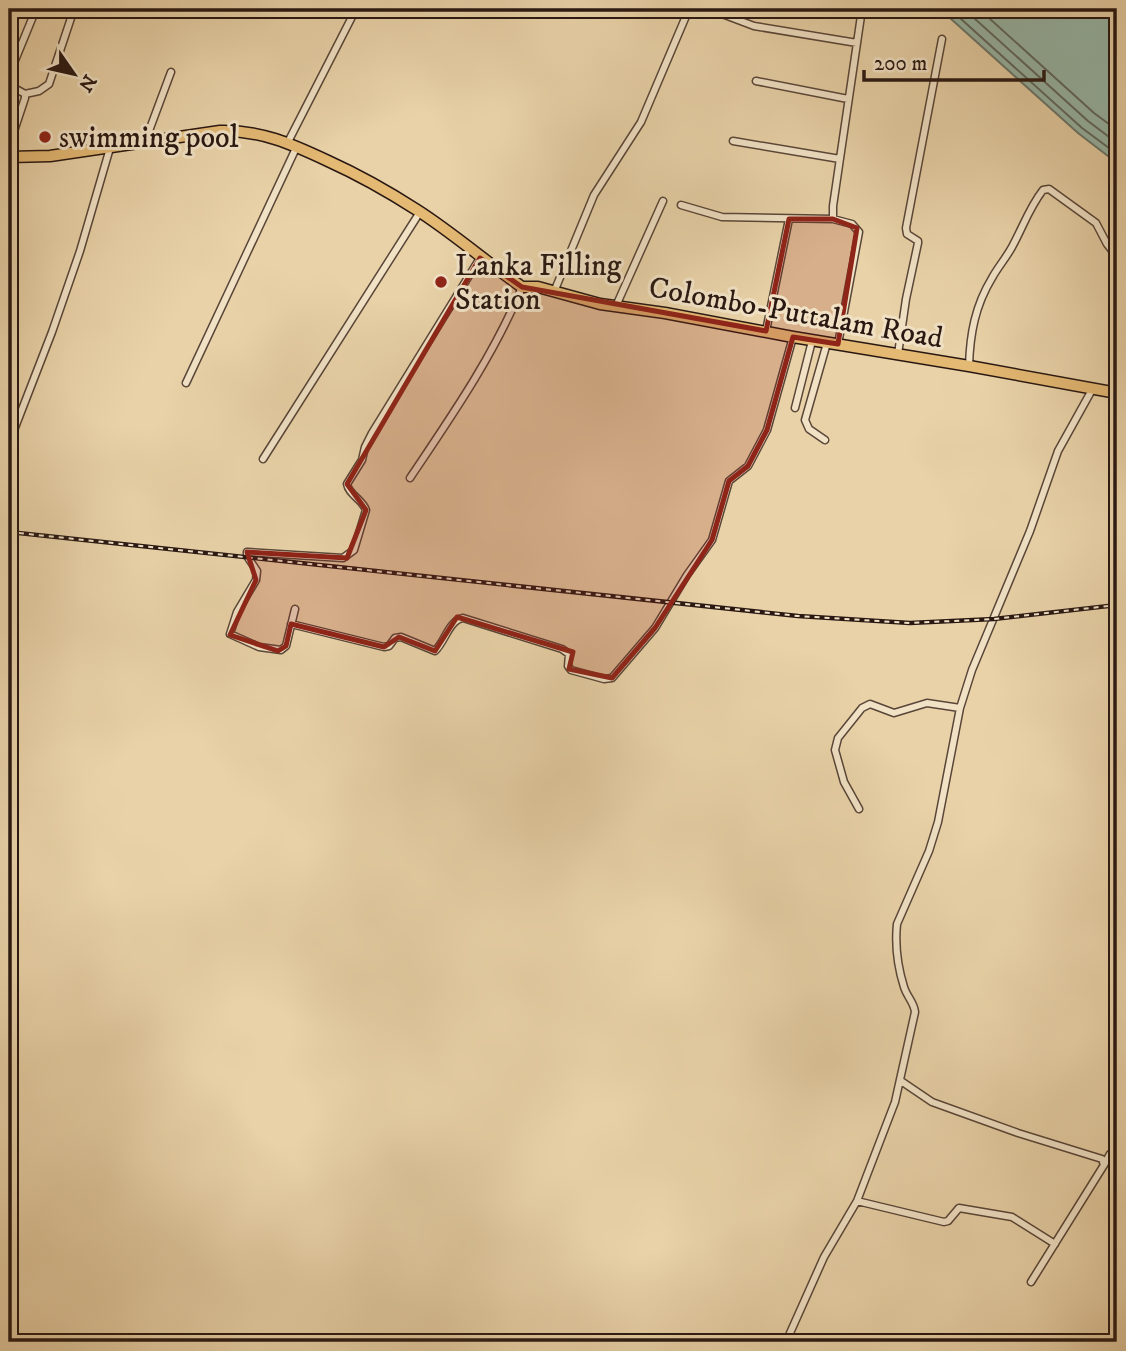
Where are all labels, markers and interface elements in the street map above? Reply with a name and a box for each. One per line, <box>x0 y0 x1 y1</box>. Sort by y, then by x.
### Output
north arrow <box>38 38 108 108</box>
scale bar <box>864 38 1044 82</box>
text: 200 m <box>874 51 927 77</box>
text: N <box>73 70 101 96</box>
place label: swimming pool <box>59 120 239 157</box>
marker: swimming pool <box>37 129 53 145</box>
place label: Lanka Filling Station <box>455 248 622 319</box>
street label: Colombo-Puttalam Road <box>646 269 946 358</box>
marker: Lanka Filling Station <box>433 274 449 290</box>

